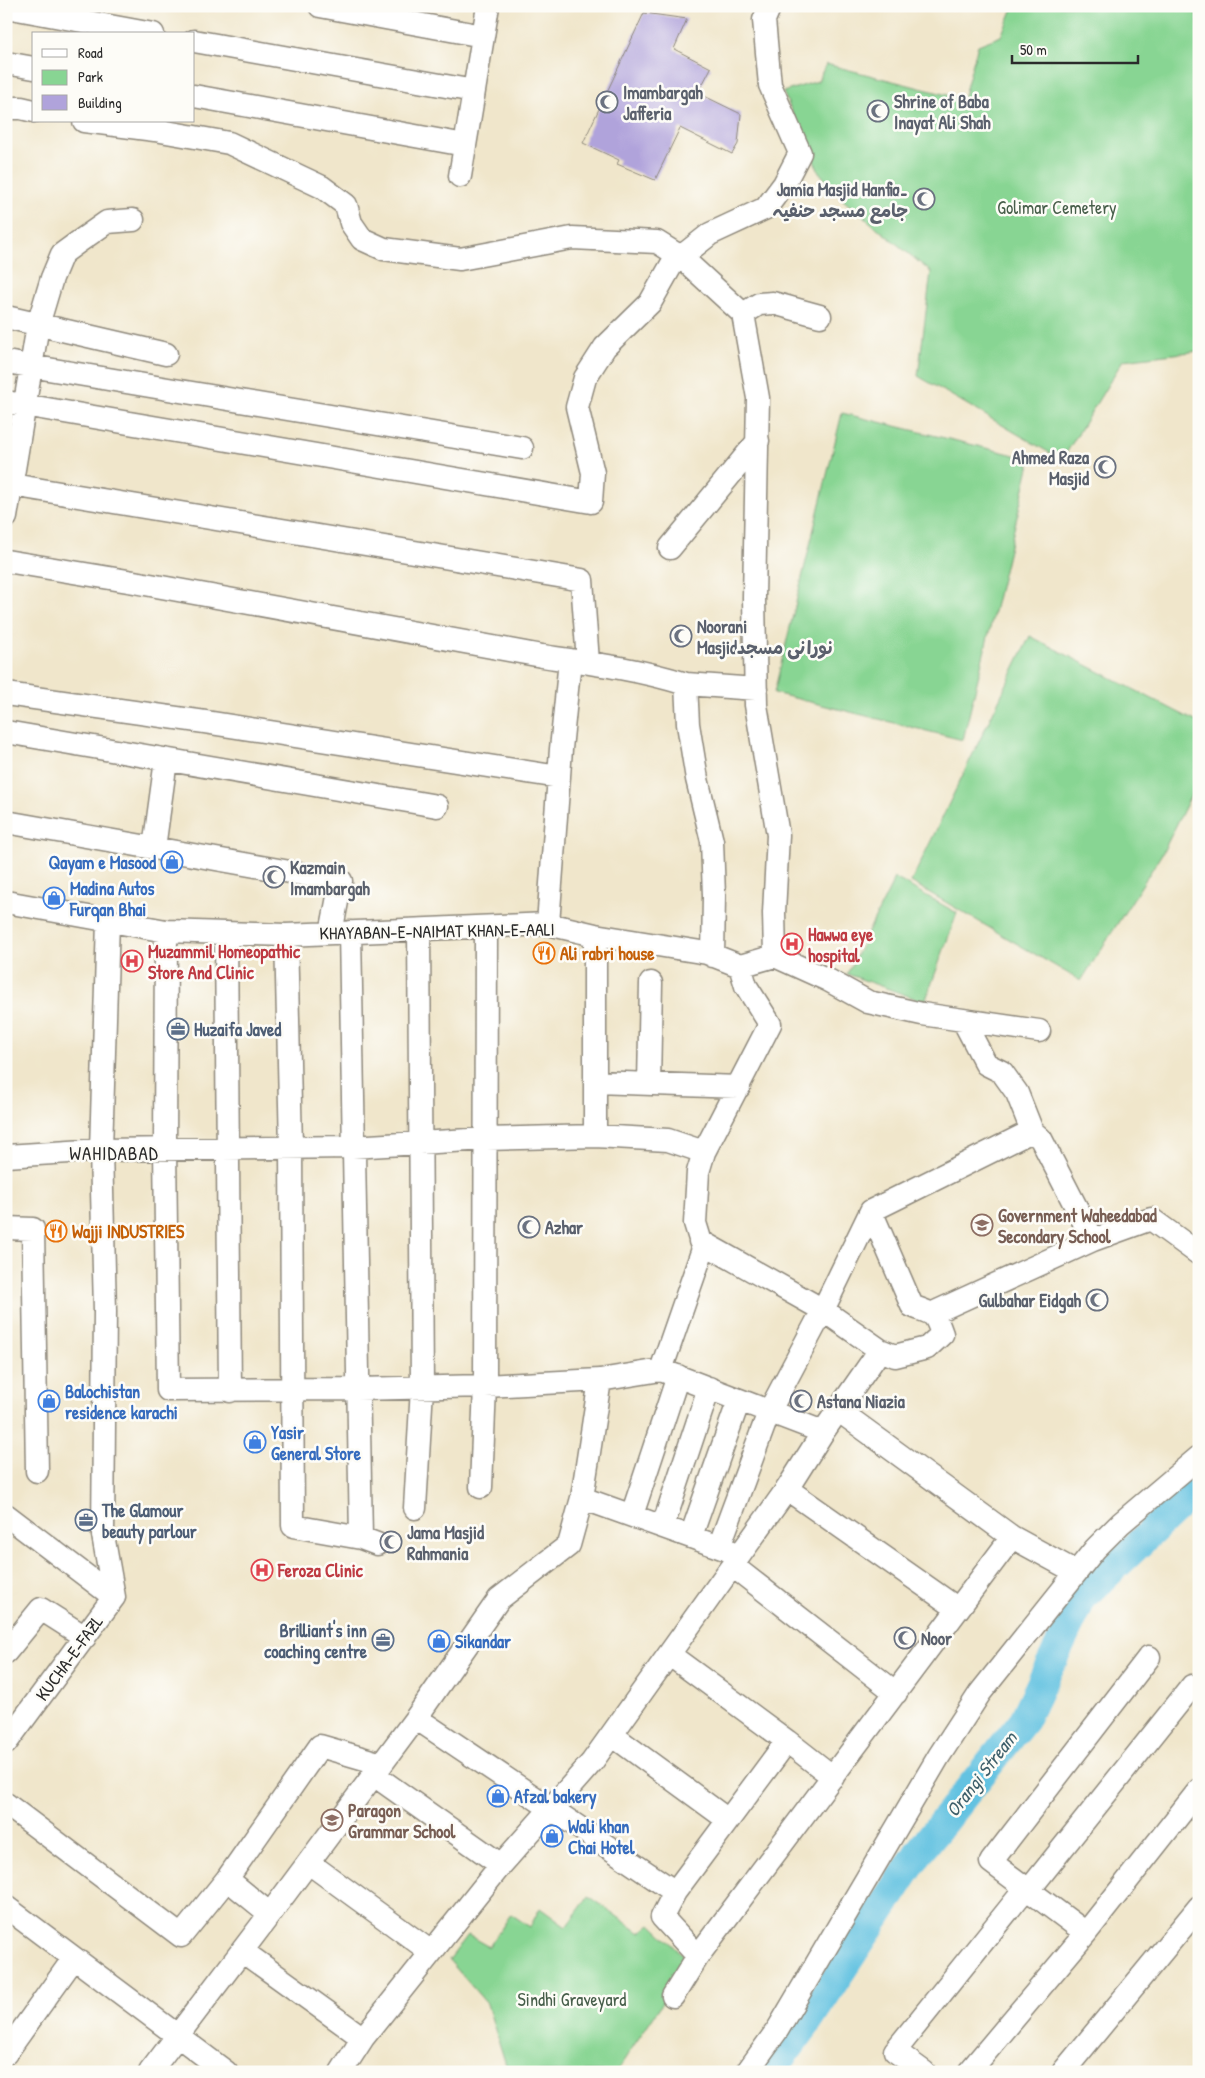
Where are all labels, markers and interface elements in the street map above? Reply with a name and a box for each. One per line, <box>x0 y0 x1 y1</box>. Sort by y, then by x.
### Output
legend <box>32 32 195 122</box>
scale bar <box>1012 32 1139 64</box>
text: 50 m <box>1020 39 1047 60</box>
text: Road <box>78 42 103 63</box>
text: Park <box>78 66 103 87</box>
place label: Imambargah Jafferia <box>623 80 703 126</box>
place label: Shrine of Baba Inayat Ali Shah <box>894 89 991 136</box>
mosque icon: Imambargah Jafferia <box>595 90 619 114</box>
text: Building <box>78 92 122 113</box>
mosque icon: Shrine of Baba Inayat Ali Shah <box>866 99 890 123</box>
place label: Jamia Masjid Hanfia۔ جامع مسجد حنفیہ <box>773 177 908 224</box>
mosque icon: Jamia Masjid Hanfia۔ جامع مسجد حنفیہ <box>912 187 936 211</box>
park label: Golimar Cemetery <box>997 195 1117 220</box>
place label: Ahmed Raza Masjid <box>1012 445 1090 491</box>
mosque icon: Ahmed Raza Masjid <box>1093 455 1117 479</box>
place label: Noorani Masjidنورانی مسجد <box>697 614 834 660</box>
mosque icon: Noorani Masjidنورانی مسجد <box>669 624 693 648</box>
place label: Qayam e Masood <box>49 850 156 876</box>
shop icon: Qayam e Masood <box>160 850 184 874</box>
place label: Kazmain Imambargah <box>290 855 370 902</box>
mosque icon: Kazmain Imambargah <box>262 865 286 889</box>
place label: Madina Autos Furqan Bhai <box>69 876 155 923</box>
shop icon: Madina Autos Furqan Bhai <box>42 886 66 910</box>
street label: KHAYABAN-E-NAIMAT KHAN-E-AALI <box>319 916 555 946</box>
place label: Hawwa eye hospital <box>808 922 874 969</box>
hospital icon: Hawwa eye hospital <box>780 932 804 956</box>
place label: Muzammil Homeopathic Store And Clinic <box>148 939 301 985</box>
restaurant icon: Ali rabri house <box>532 941 556 965</box>
place label: Ali rabri house <box>560 941 655 966</box>
hospital icon: Muzammil Homeopathic Store And Clinic <box>120 949 144 973</box>
office icon: Huzaifa Javed <box>166 1017 190 1041</box>
place label: Huzaifa Javed <box>194 1017 281 1042</box>
district label: WAHIDABAD <box>69 1140 159 1166</box>
place label: Government Waheedabad Secondary School <box>998 1203 1157 1250</box>
school or university icon: Government Waheedabad Secondary School <box>970 1213 994 1237</box>
mosque icon: Azhar <box>517 1215 541 1239</box>
place label: Azhar <box>545 1215 583 1240</box>
restaurant icon: Wajji INDUSTRIES <box>44 1219 68 1243</box>
place label: Wajji INDUSTRIES <box>72 1219 185 1244</box>
place label: Gulbahar Eidgah <box>979 1288 1081 1314</box>
mosque icon: Gulbahar Eidgah <box>1085 1288 1109 1312</box>
place label: Balochistan residence karachi <box>65 1379 178 1425</box>
shop icon: Balochistan residence karachi <box>37 1389 61 1413</box>
mosque icon: Astana Niazia <box>789 1389 813 1413</box>
place label: Astana Niazia <box>817 1389 906 1414</box>
place label: Yasir General Store <box>271 1420 362 1466</box>
shop icon: Yasir General Store <box>243 1430 267 1454</box>
place label: The Glamour beauty parlour <box>101 1498 197 1545</box>
office icon: The Glamour beauty parlour <box>74 1508 98 1532</box>
place label: Jama Masjid Rahmania <box>407 1520 484 1566</box>
mosque icon: Jama Masjid Rahmania <box>379 1530 403 1554</box>
hospital icon: Feroza Clinic <box>250 1558 274 1582</box>
place label: Feroza Clinic <box>277 1558 364 1583</box>
street label: KUCHA-E-FAZL <box>29 1610 109 1706</box>
place label: Brilliant's inn coaching centre <box>264 1618 368 1665</box>
mosque icon: Noor <box>893 1626 917 1650</box>
place label: Noor <box>921 1626 952 1651</box>
office icon: Brilliant's inn coaching centre <box>371 1628 395 1652</box>
shop icon: Sikandar <box>427 1629 451 1653</box>
place label: Sikandar <box>455 1629 511 1654</box>
water label: Orangi Stream <box>940 1725 1023 1822</box>
shop icon: Afzal bakery <box>486 1784 510 1808</box>
place label: Afzal bakery <box>514 1784 597 1810</box>
place label: Paragon Grammar School <box>348 1798 457 1844</box>
school or university icon: Paragon Grammar School <box>320 1808 344 1832</box>
place label: Wali khan Chai Hotel <box>568 1814 636 1860</box>
shop icon: Wali khan Chai Hotel <box>540 1824 564 1848</box>
park label: Sindhi Graveyard <box>518 1987 626 2012</box>

